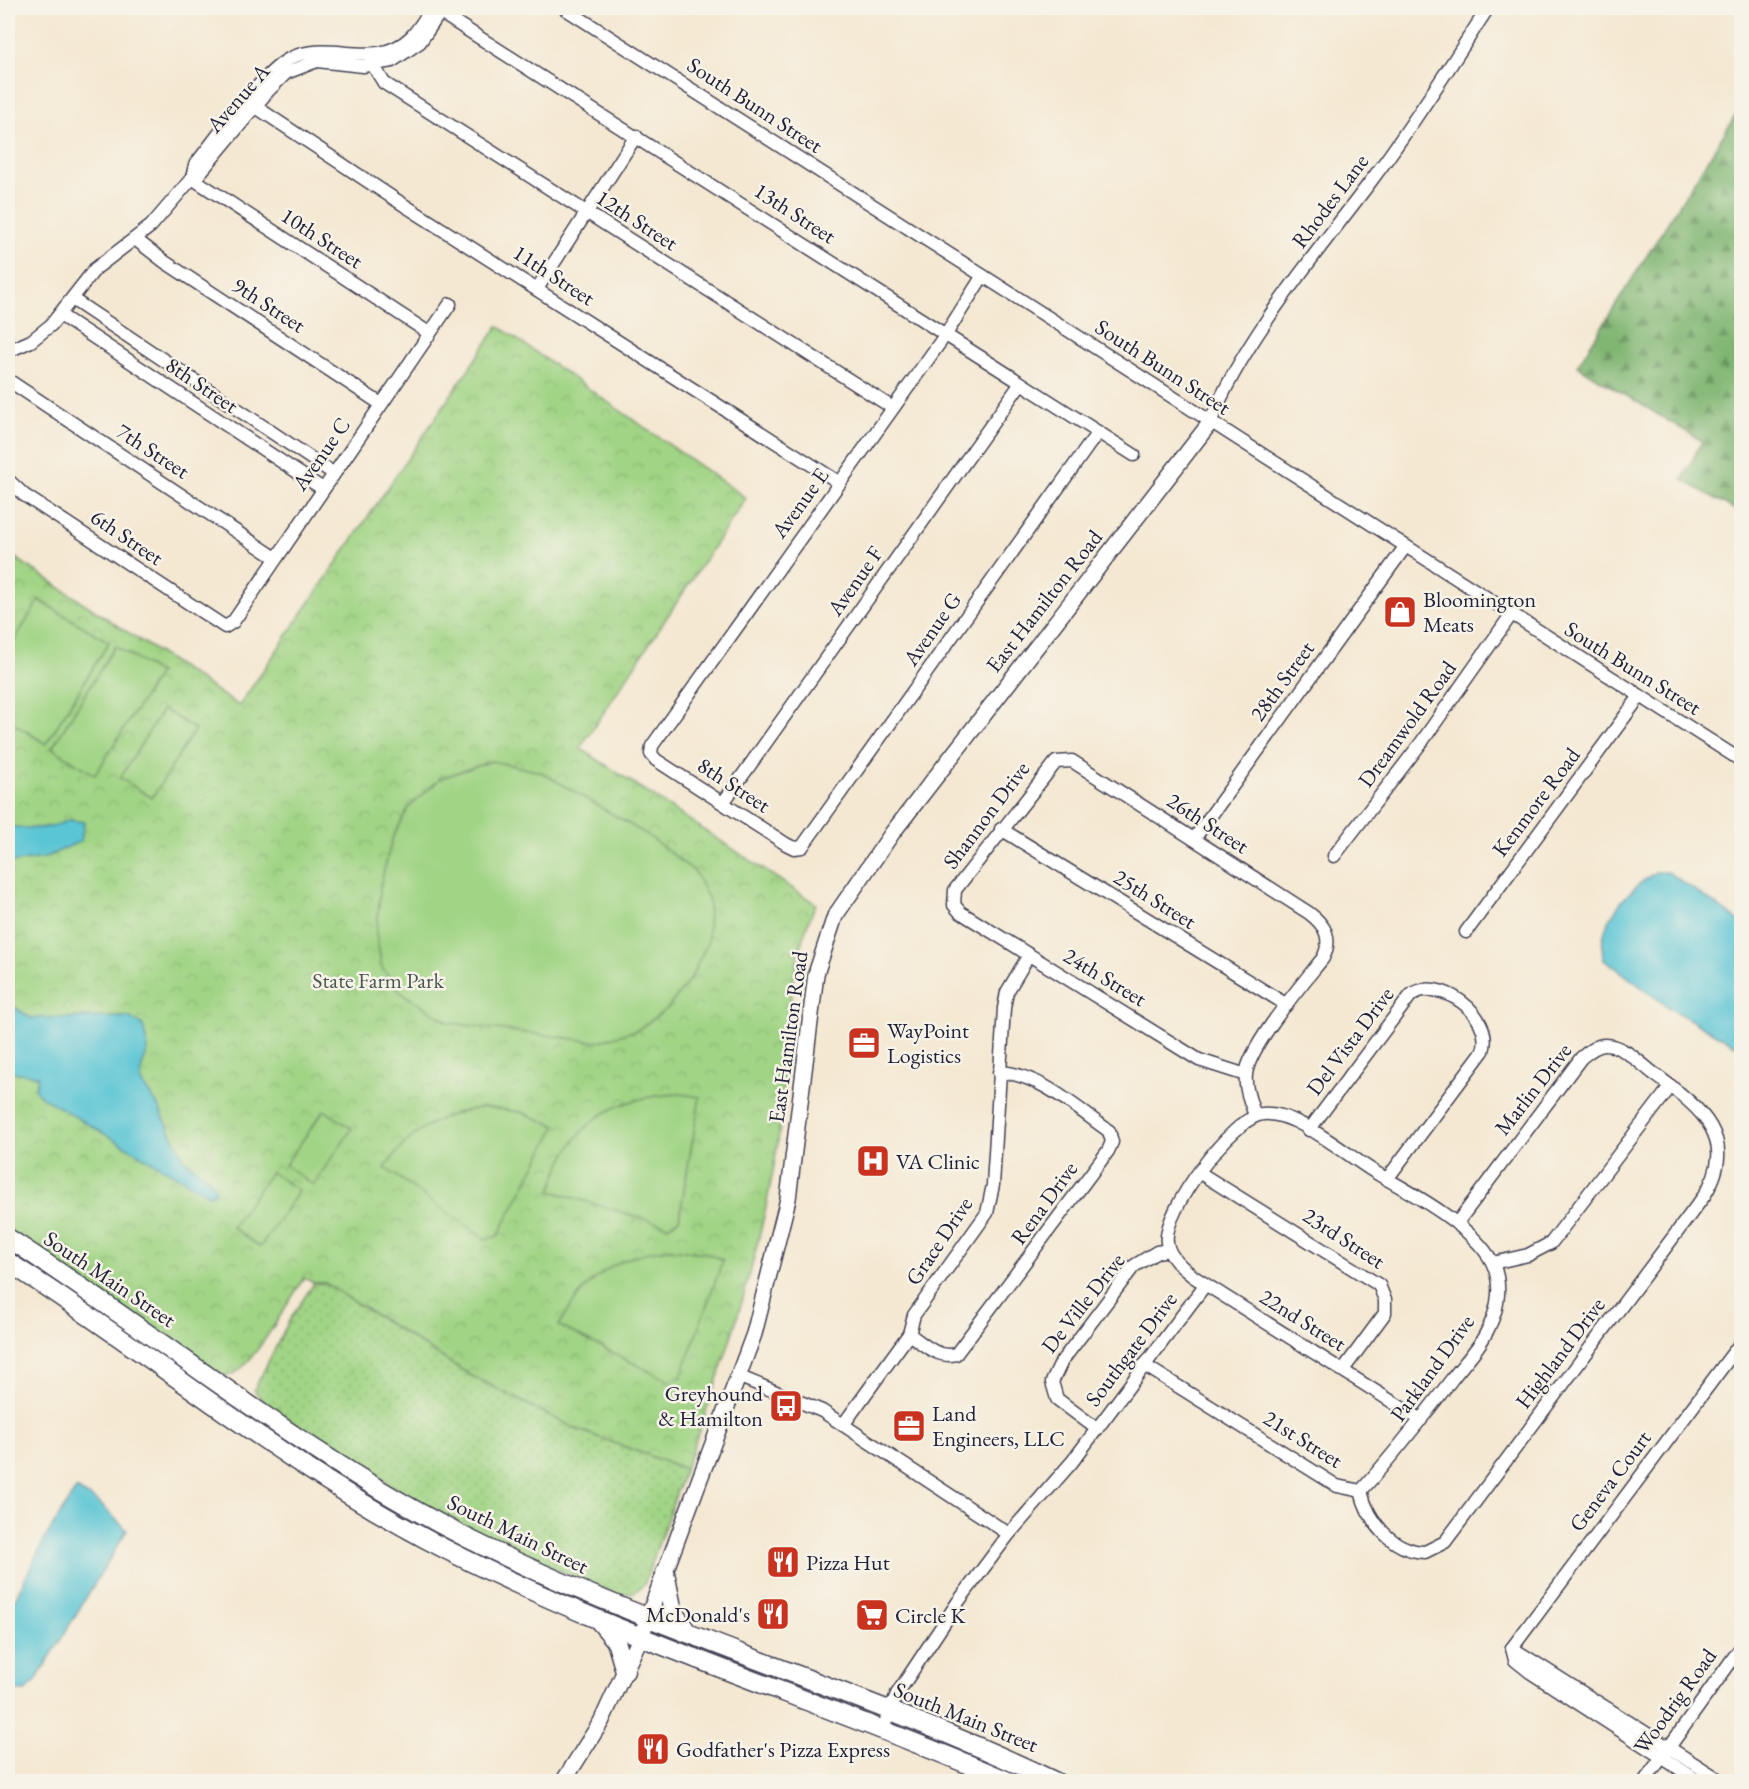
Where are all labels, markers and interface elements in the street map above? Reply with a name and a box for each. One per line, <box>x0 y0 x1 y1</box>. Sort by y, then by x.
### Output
street label: South Bunn Street <box>682 50 828 160</box>
street label: Avenue A <box>199 57 277 139</box>
street label: Rhodes Lane <box>1285 148 1375 254</box>
street label: 13th Street <box>748 176 842 250</box>
street label: 12th Street <box>590 183 684 257</box>
street label: 10th Street <box>275 201 369 275</box>
street label: 11th Street <box>507 238 601 312</box>
street label: 9th Street <box>227 271 311 339</box>
street label: South Bunn Street <box>1090 312 1236 422</box>
street label: 8th Street <box>160 350 244 420</box>
street label: Avenue C <box>285 412 357 497</box>
street label: 7th Street <box>111 417 195 485</box>
street label: Avenue E <box>764 462 835 545</box>
street label: 6th Street <box>85 502 169 572</box>
street label: East Hamilton Road <box>979 523 1109 678</box>
street label: Avenue F <box>820 540 889 622</box>
place label: Bloomington Meats <box>1423 585 1536 639</box>
street label: Avenue G <box>896 586 968 672</box>
shop icon: Bloomington Meats <box>1382 594 1418 630</box>
street label: South Bunn Street <box>1559 614 1707 722</box>
street label: 28th Street <box>1243 635 1321 727</box>
street label: Dreamwold Road <box>1351 654 1463 793</box>
street label: Kenmore Road <box>1485 741 1587 862</box>
street label: 8th Street <box>692 751 776 819</box>
street label: Shannon Drive <box>936 755 1036 875</box>
street label: 26th Street <box>1161 786 1255 860</box>
street label: 25th Street <box>1108 862 1202 936</box>
street label: 24th Street <box>1058 941 1152 1013</box>
street label: East Hamilton Road <box>762 948 815 1125</box>
park label: State Farm Park <box>312 966 444 995</box>
street label: Del Vista Drive <box>1300 981 1401 1101</box>
place label: WayPoint Logistics <box>887 1016 969 1070</box>
office icon: WayPoint Logistics <box>846 1025 882 1061</box>
street label: Marlin Drive <box>1488 1037 1578 1141</box>
hospital icon: VA Clinic <box>855 1143 891 1179</box>
place label: VA Clinic <box>896 1147 980 1176</box>
street label: Rena Drive <box>1004 1155 1084 1250</box>
street label: Grace Drive <box>899 1191 979 1291</box>
street label: 23rd Street <box>1297 1201 1391 1275</box>
street label: South Main Street <box>38 1224 182 1334</box>
street label: De Ville Drive <box>1035 1247 1132 1359</box>
street label: 22nd Street <box>1254 1282 1352 1358</box>
street label: Southgate Drive <box>1078 1286 1184 1412</box>
street label: Highland Drive <box>1509 1291 1612 1415</box>
street label: Parkland Drive <box>1383 1308 1481 1427</box>
place label: Greyhound & Hamilton <box>658 1379 764 1433</box>
bus stop icon: Greyhound & Hamilton <box>768 1388 804 1424</box>
place label: Land Engineers, LLC <box>932 1399 1065 1453</box>
street label: 21st Street <box>1258 1403 1348 1475</box>
office icon: Land Engineers, LLC <box>891 1408 927 1444</box>
street label: Geneva Court <box>1562 1424 1658 1538</box>
street label: South Main Street <box>443 1487 593 1581</box>
restaurant icon: Pizza Hut <box>765 1544 801 1580</box>
place label: Pizza Hut <box>806 1548 890 1577</box>
restaurant icon: McDonald's <box>755 1596 791 1632</box>
supermarket icon: Circle K <box>854 1597 890 1633</box>
place label: McDonald's <box>646 1600 750 1629</box>
place label: Circle K <box>895 1601 967 1630</box>
street label: Woodrig Road <box>1627 1642 1724 1760</box>
street label: South Main Street <box>890 1675 1043 1759</box>
restaurant icon: Godfather's Pizza Express <box>635 1731 671 1767</box>
place label: Godfather's Pizza Express <box>676 1735 890 1764</box>

